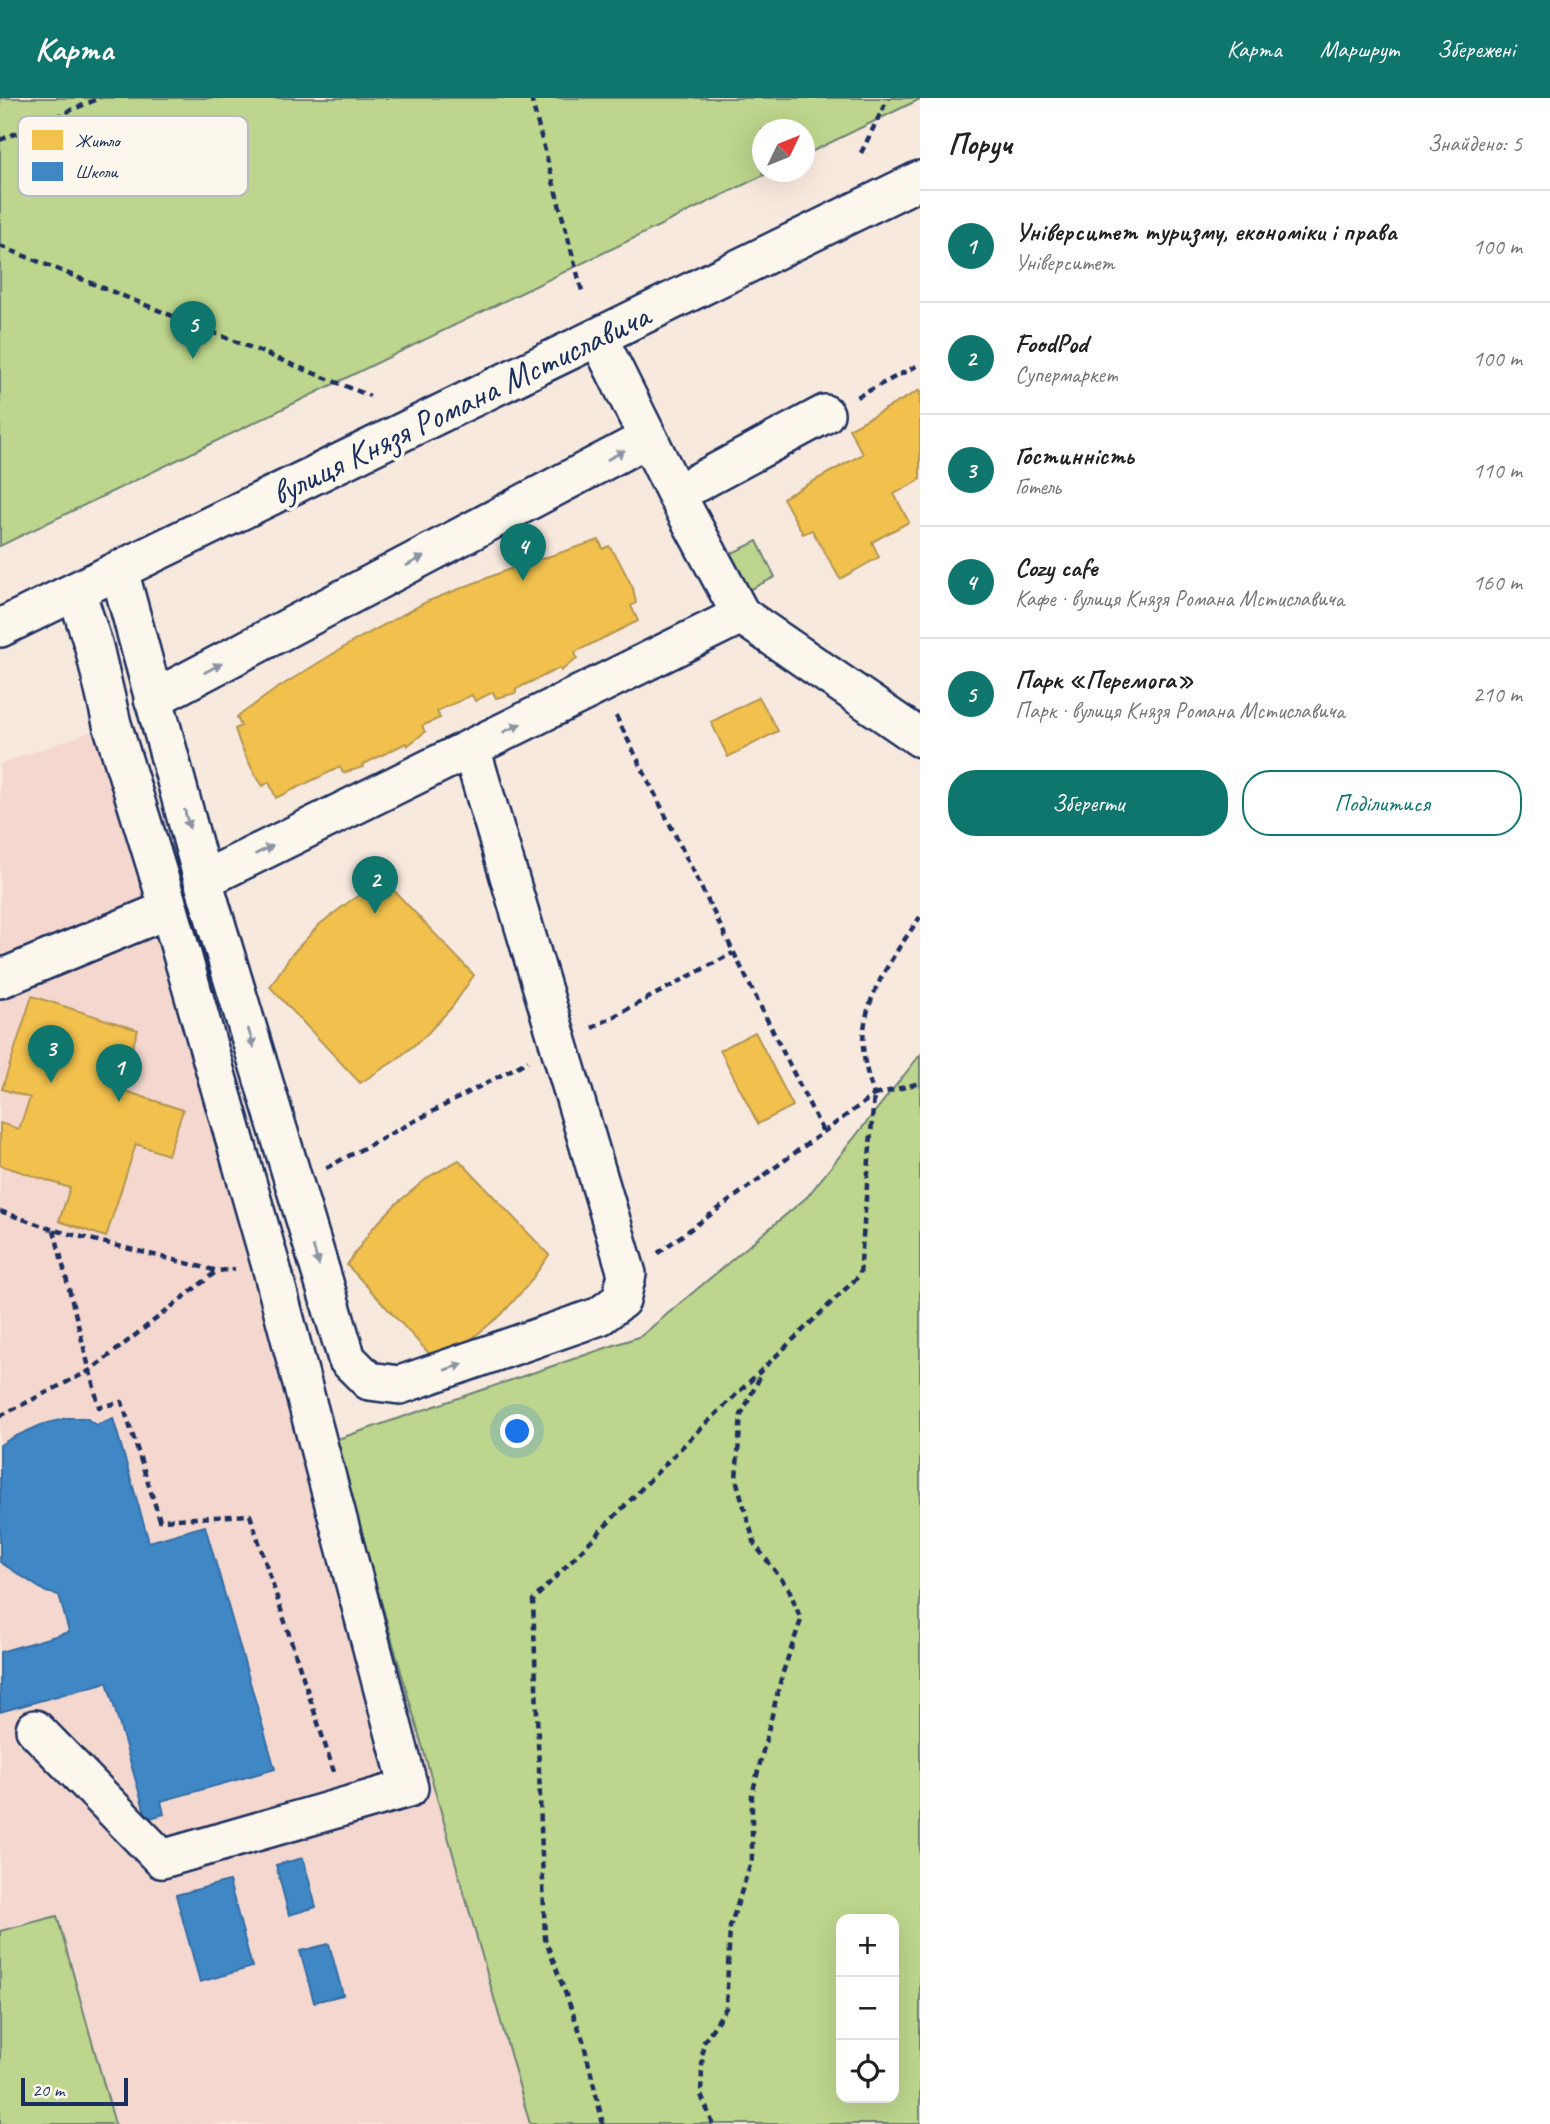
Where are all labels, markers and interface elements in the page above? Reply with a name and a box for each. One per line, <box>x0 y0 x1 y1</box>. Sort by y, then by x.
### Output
text: Карта <box>35 28 114 70</box>
text: Карта <box>1227 34 1282 64</box>
text: Маршрут <box>1320 34 1399 64</box>
text: Збережені <box>1437 34 1515 64</box>
legend <box>18 116 248 196</box>
north arrow <box>752 119 815 182</box>
text: Поруч <box>948 125 1012 163</box>
text: Житло <box>75 129 122 153</box>
text: Знайдено: 5 <box>1427 129 1522 158</box>
text: Школи <box>75 160 119 184</box>
text: Університет туризму, економіки і права <box>1015 215 1397 248</box>
text: 1 <box>966 232 976 261</box>
text: 100 m <box>1473 232 1522 261</box>
text: Університет <box>1015 248 1114 277</box>
street label: вулиця Князя Романа Мстиславича <box>264 292 659 516</box>
pin: 5 <box>170 301 216 359</box>
text: FoodPod <box>1015 327 1088 360</box>
text: 2 <box>966 344 976 373</box>
text: 100 m <box>1473 344 1522 373</box>
text: Супермаркет <box>1015 360 1118 389</box>
text: Гостинність <box>1015 439 1134 472</box>
one-way arrow <box>606 449 626 461</box>
text: 3 <box>966 456 976 485</box>
text: 110 m <box>1473 456 1522 485</box>
text: Готель <box>1015 472 1061 501</box>
pin: 4 <box>500 523 546 581</box>
text: Cozy cafe <box>1015 551 1097 584</box>
one-way arrow <box>405 556 425 568</box>
text: 4 <box>966 568 976 597</box>
text: 160 m <box>1473 568 1522 597</box>
text: Кафе · вулиця Князя Романа Мстиславича <box>1015 584 1344 613</box>
one-way arrow <box>204 662 224 674</box>
text: Парк «Перемога» <box>1015 663 1194 696</box>
text: 5 <box>966 680 976 709</box>
text: 210 m <box>1473 680 1522 709</box>
text: Парк · вулиця Князя Романа Мстиславича <box>1015 696 1344 725</box>
one-way arrow <box>502 722 522 733</box>
button: Зберегти <box>948 770 1228 836</box>
button: Поділитися <box>1242 770 1522 836</box>
one-way arrow <box>182 809 193 831</box>
one-way arrow <box>254 844 274 855</box>
pin: 2 <box>352 856 398 914</box>
pin: 3 <box>28 1025 74 1083</box>
one-way arrow <box>246 1028 256 1049</box>
pin: 1 <box>96 1044 142 1102</box>
one-way arrow <box>312 1245 322 1266</box>
one-way arrow <box>444 1361 465 1372</box>
your location <box>500 1414 534 1448</box>
map controls <box>836 1914 899 2103</box>
button: + <box>836 1914 899 1977</box>
button: − <box>836 1977 899 2040</box>
button: locate <box>836 2040 899 2103</box>
scale bar <box>21 2075 128 2107</box>
text: 20 m <box>32 2078 64 2102</box>

